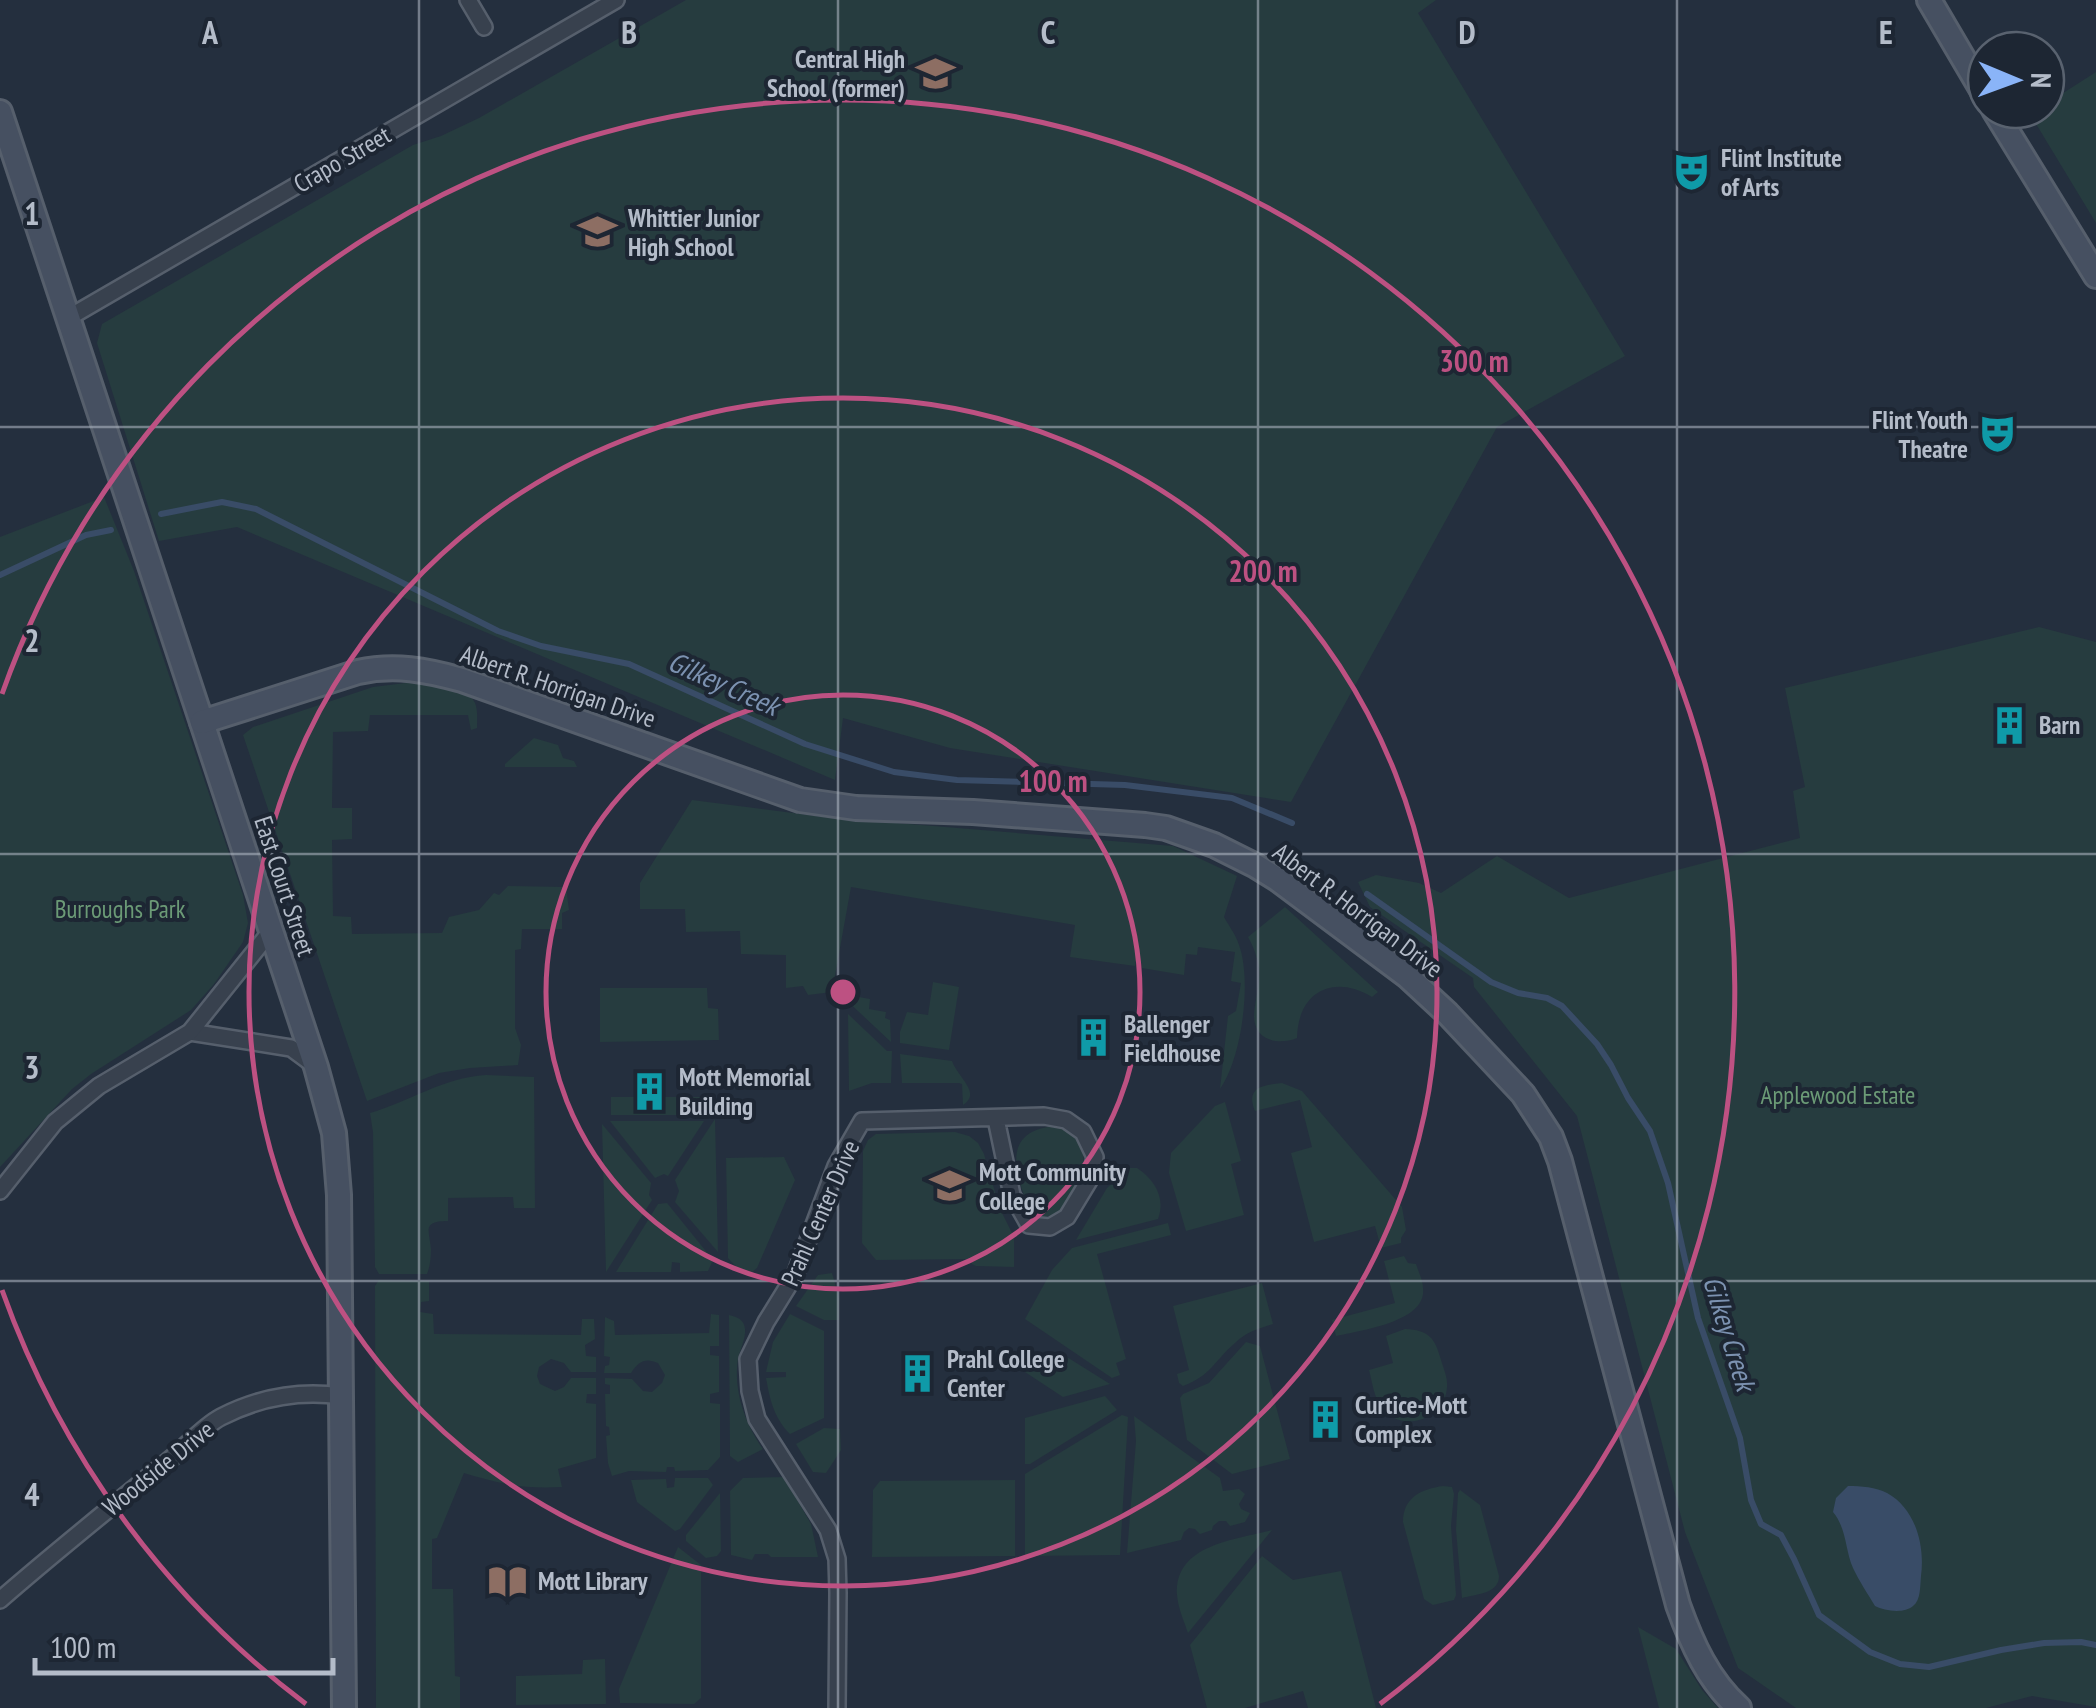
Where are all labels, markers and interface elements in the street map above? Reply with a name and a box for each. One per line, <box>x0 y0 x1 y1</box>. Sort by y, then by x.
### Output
text: A <box>201 11 219 53</box>
text: B <box>621 11 637 53</box>
text: C <box>1041 11 1056 53</box>
text: D <box>1458 11 1476 53</box>
text: E <box>1879 11 1893 53</box>
north arrow <box>1966 30 2066 130</box>
place label: Central High School (former) <box>767 43 905 104</box>
school or university icon: Central High School (former) <box>914 52 956 94</box>
text: N <box>2023 73 2060 88</box>
street label: Crapo Street <box>288 118 396 200</box>
place label: Flint Institute of Arts <box>1721 142 1842 203</box>
theatre icon: Flint Institute of Arts <box>1670 151 1712 193</box>
text: 1 <box>24 192 40 234</box>
place label: Whittier Junior High School <box>627 202 760 263</box>
school or university icon: Whittier Junior High School <box>577 211 619 253</box>
text: 300 m <box>1439 341 1509 380</box>
place label: Flint Youth Theatre <box>1872 404 1968 465</box>
theatre icon: Flint Youth Theatre <box>1977 413 2019 455</box>
text: 200 m <box>1228 551 1298 590</box>
text: 2 <box>24 619 40 661</box>
street label: Albert R. Horrigan Drive <box>456 638 660 734</box>
water label: Gilkey Creek <box>663 642 788 725</box>
building icon: Barn <box>1988 704 2030 746</box>
place label: Barn <box>2039 709 2080 741</box>
text: 100 m <box>1018 761 1088 800</box>
street label: East Court Street <box>247 812 323 960</box>
street label: Albert R. Horrigan Drive <box>1267 836 1449 984</box>
park label: Burroughs Park <box>55 893 186 925</box>
centre of rings <box>825 974 861 1010</box>
place label: Ballenger Fieldhouse <box>1124 1008 1221 1069</box>
building icon: Ballenger Fieldhouse <box>1073 1017 1115 1059</box>
text: 3 <box>24 1046 40 1088</box>
place label: Mott Memorial Building <box>679 1061 812 1122</box>
building icon: Mott Memorial Building <box>628 1070 670 1112</box>
park label: Applewood Estate <box>1761 1079 1915 1111</box>
street label: Prahl Center Drive <box>774 1135 866 1291</box>
place label: Mott Community College <box>979 1156 1127 1217</box>
school or university icon: Mott Community College <box>928 1165 970 1207</box>
water label: Gilkey Creek <box>1695 1271 1766 1398</box>
place label: Prahl College Center <box>947 1343 1065 1404</box>
building icon: Prahl College Center <box>896 1352 938 1394</box>
place label: Curtice-Mott Complex <box>1355 1389 1468 1450</box>
building icon: Curtice-Mott Complex <box>1304 1398 1346 1440</box>
street label: Woodside Drive <box>96 1413 220 1523</box>
text: 4 <box>24 1473 40 1515</box>
library icon: Mott Library <box>487 1560 529 1602</box>
place label: Mott Library <box>538 1565 649 1597</box>
scale bar <box>35 1613 332 1675</box>
text: 100 m <box>50 1627 116 1666</box>

